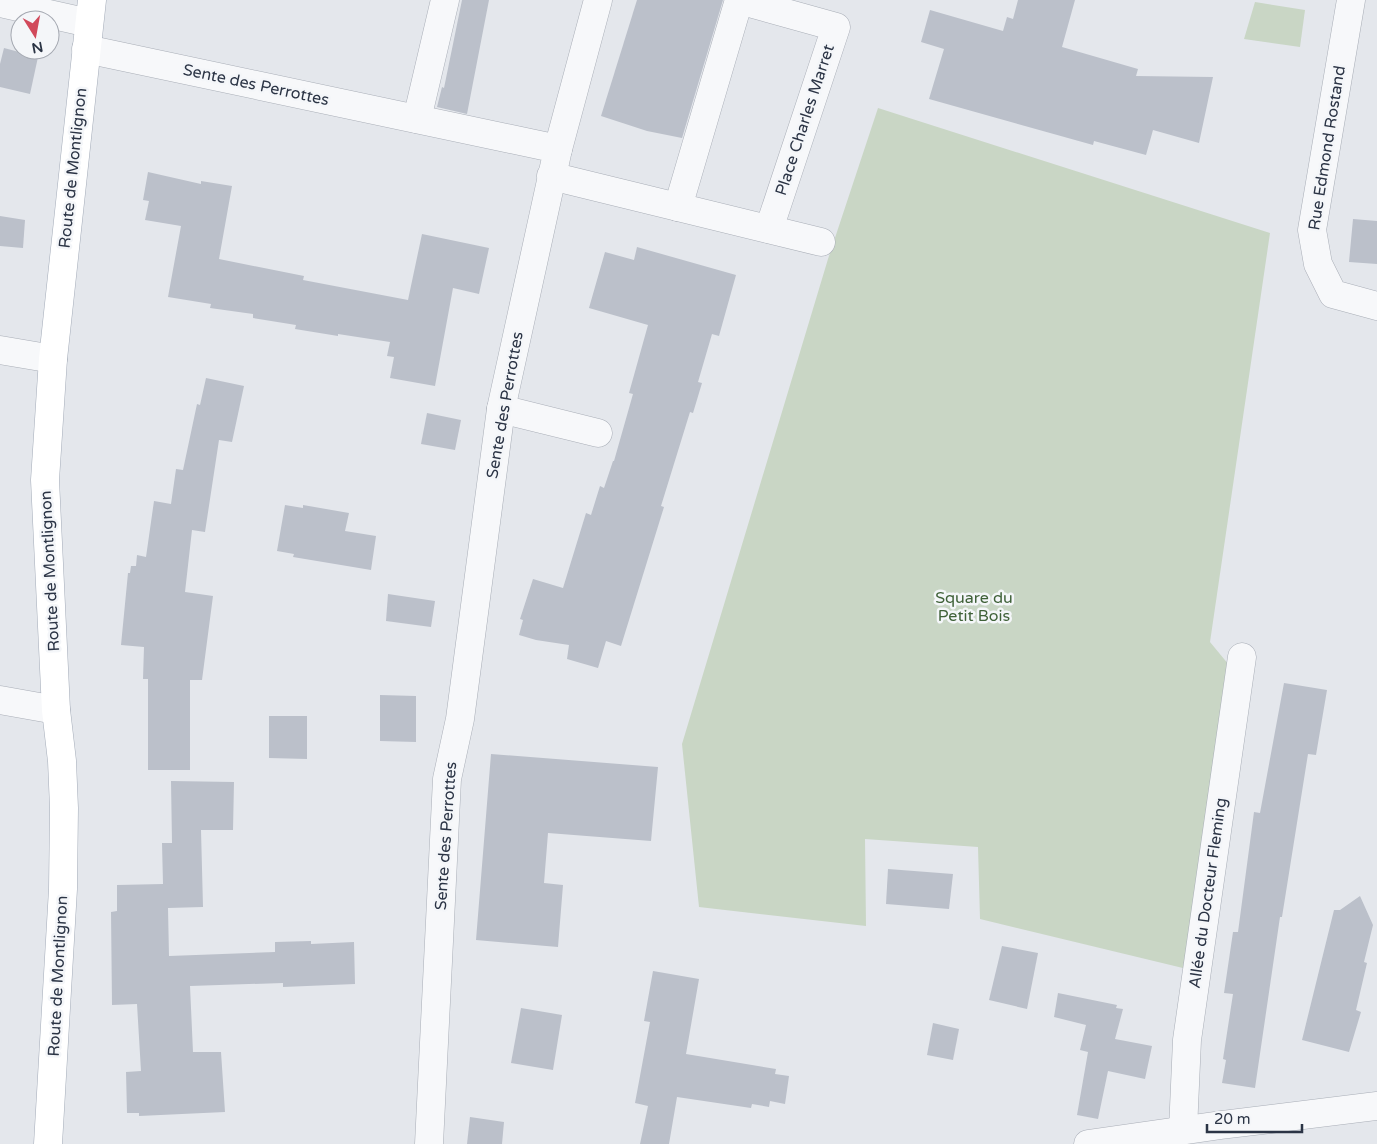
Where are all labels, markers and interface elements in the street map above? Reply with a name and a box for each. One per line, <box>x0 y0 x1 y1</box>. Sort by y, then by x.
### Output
north arrow <box>10 10 60 60</box>
text: N <box>30 38 45 57</box>
street label: Place Charles Marret <box>771 42 839 198</box>
street label: Sente des Perrottes <box>181 60 331 110</box>
street label: Rue Edmond Rostand <box>1304 64 1350 232</box>
street label: Route de Montlignon <box>55 87 91 249</box>
street label: Sente des Perrottes <box>482 330 528 480</box>
street label: Route de Montlignon <box>36 490 64 652</box>
park label: Square du Petit Bois <box>935 588 1013 626</box>
street label: Sente des Perrottes <box>431 761 461 911</box>
street label: Allée du Docteur Fleming <box>1185 796 1231 990</box>
street label: Route de Montlignon <box>44 895 72 1057</box>
scale bar <box>1207 1102 1302 1134</box>
text: 20 m <box>1214 1110 1251 1128</box>

